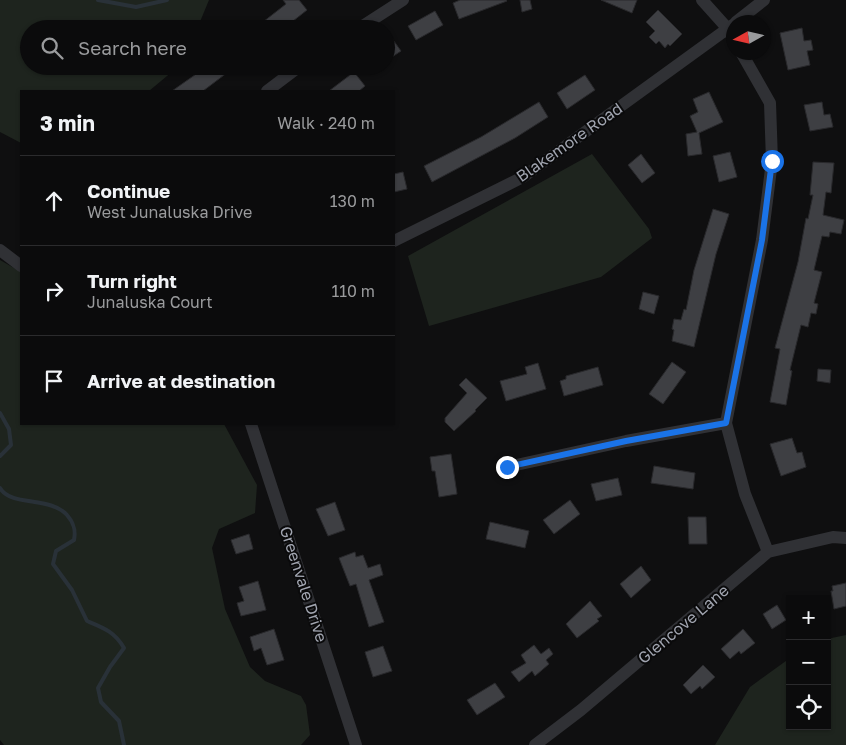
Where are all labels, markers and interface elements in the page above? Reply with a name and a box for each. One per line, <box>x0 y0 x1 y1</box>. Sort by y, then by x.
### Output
north arrow <box>726 15 771 60</box>
search box <box>20 20 395 75</box>
icon: search <box>38 34 66 62</box>
text: Search here <box>78 36 187 59</box>
street label: Blakemore Road <box>512 98 626 186</box>
text: 3 min <box>40 110 95 136</box>
text: Walk · 240 m <box>277 113 375 133</box>
route start <box>761 150 784 173</box>
text: Continue <box>87 179 170 202</box>
icon: ahead <box>40 187 68 215</box>
text: 130 m <box>330 191 375 211</box>
text: West Junaluska Drive <box>87 202 252 222</box>
text: Turn right <box>87 269 177 292</box>
icon: right <box>40 277 68 305</box>
text: 110 m <box>331 281 375 301</box>
text: Junaluska Court <box>87 292 213 312</box>
icon: arrive <box>40 367 68 395</box>
text: Arrive at destination <box>87 369 275 392</box>
route end <box>496 456 519 479</box>
street label: Greenvale Drive <box>276 523 332 645</box>
street label: Glencove Lane <box>633 580 733 668</box>
map controls <box>786 595 831 730</box>
button: + <box>786 595 831 640</box>
button: − <box>786 640 831 685</box>
button: locate <box>786 685 831 730</box>

